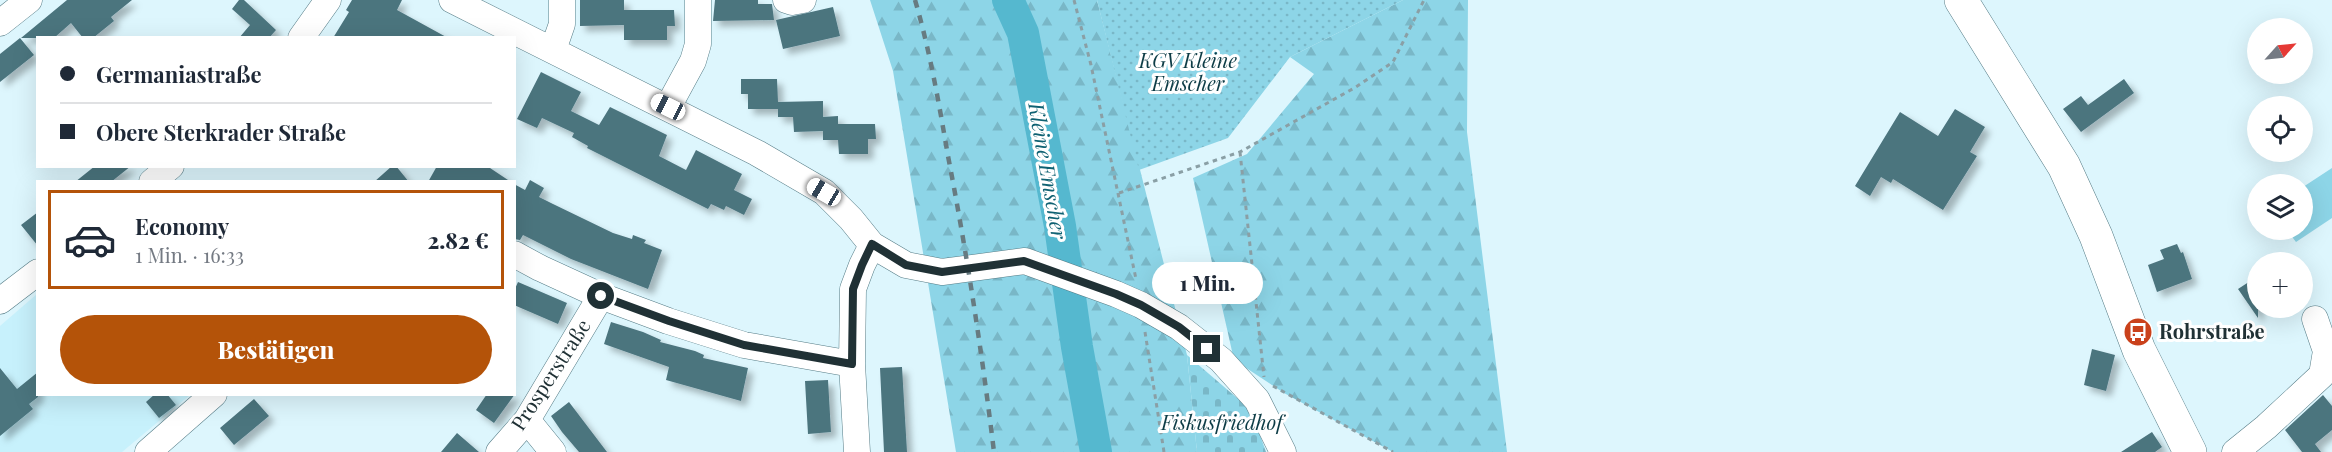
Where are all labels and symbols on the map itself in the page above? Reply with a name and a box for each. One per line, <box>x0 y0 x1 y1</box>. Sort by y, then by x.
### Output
north arrow <box>2247 18 2313 84</box>
park label: KGV Kleine Emscher <box>1138 46 1237 96</box>
car <box>648 91 688 123</box>
water label: Kleine Emscher <box>1023 99 1075 242</box>
car <box>804 175 844 209</box>
callout: 1 Min. <box>1152 262 1262 304</box>
route start <box>587 282 614 309</box>
street label: Prosperstraße <box>504 313 596 435</box>
bus stop icon: Rohrstraße <box>2122 316 2154 348</box>
place label: Rohrstraße <box>2159 317 2265 344</box>
route end <box>1193 335 1220 362</box>
park label: Fiskusfriedhof <box>1160 408 1286 435</box>

